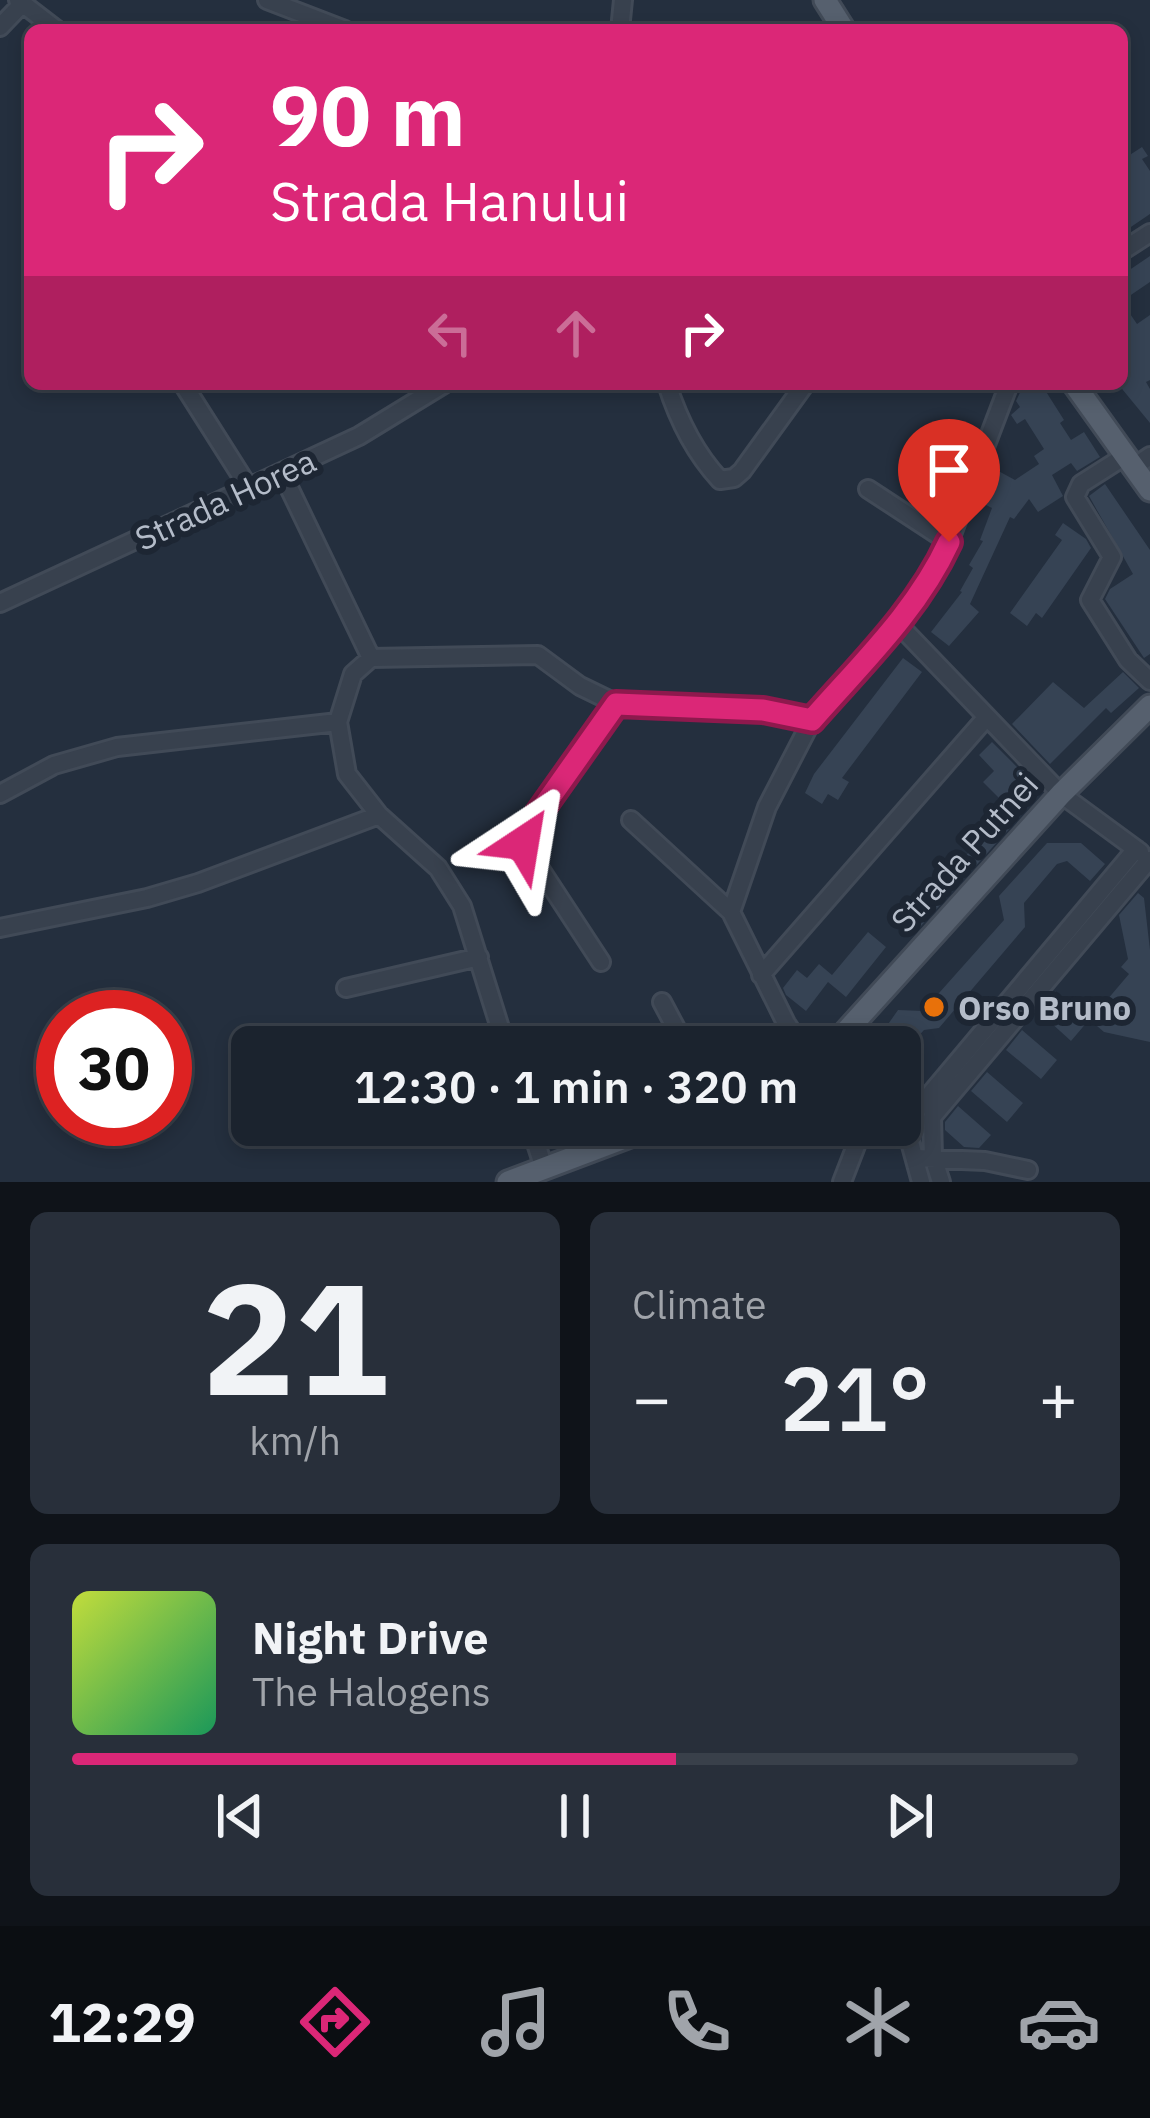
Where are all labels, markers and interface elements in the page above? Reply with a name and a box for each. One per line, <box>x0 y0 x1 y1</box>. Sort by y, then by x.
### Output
text: 90 m <box>270 60 466 169</box>
icon: right <box>72 72 228 228</box>
text: Strada Hanului <box>270 166 629 236</box>
icon: left <box>417 300 483 366</box>
icon: ahead <box>543 300 609 366</box>
icon: right <box>669 300 735 366</box>
pin <box>898 419 1000 542</box>
icon: arrive <box>916 437 982 503</box>
street label: Strada Horea <box>128 438 322 560</box>
street label: Strada Putnei <box>881 763 1047 941</box>
position arrow <box>460 780 586 906</box>
place label: Orso Bruno <box>958 986 1131 1029</box>
speed limit sign: 30 <box>36 990 192 1146</box>
marker: Orso Bruno <box>921 994 947 1020</box>
text: 12:30 · 1 min · 320 m <box>354 1057 798 1115</box>
text: 21 <box>201 1235 389 1438</box>
text: Climate <box>632 1279 766 1330</box>
text: 21° <box>780 1339 930 1456</box>
text: − <box>632 1354 672 1440</box>
text: + <box>1038 1354 1078 1440</box>
text: km/h <box>249 1415 341 1466</box>
text: Night Drive <box>252 1608 489 1666</box>
text: The Halogens <box>252 1666 491 1717</box>
icon: previous <box>207 1783 273 1849</box>
icon: pause <box>542 1783 608 1849</box>
icon: next <box>877 1783 943 1849</box>
icon: directions <box>293 1980 377 2064</box>
icon: music <box>474 1980 558 2064</box>
icon: phone <box>655 1980 739 2064</box>
icon: climate <box>836 1980 920 2064</box>
icon: car <box>1017 1980 1101 2064</box>
text: 12:29 <box>49 1987 196 2057</box>

